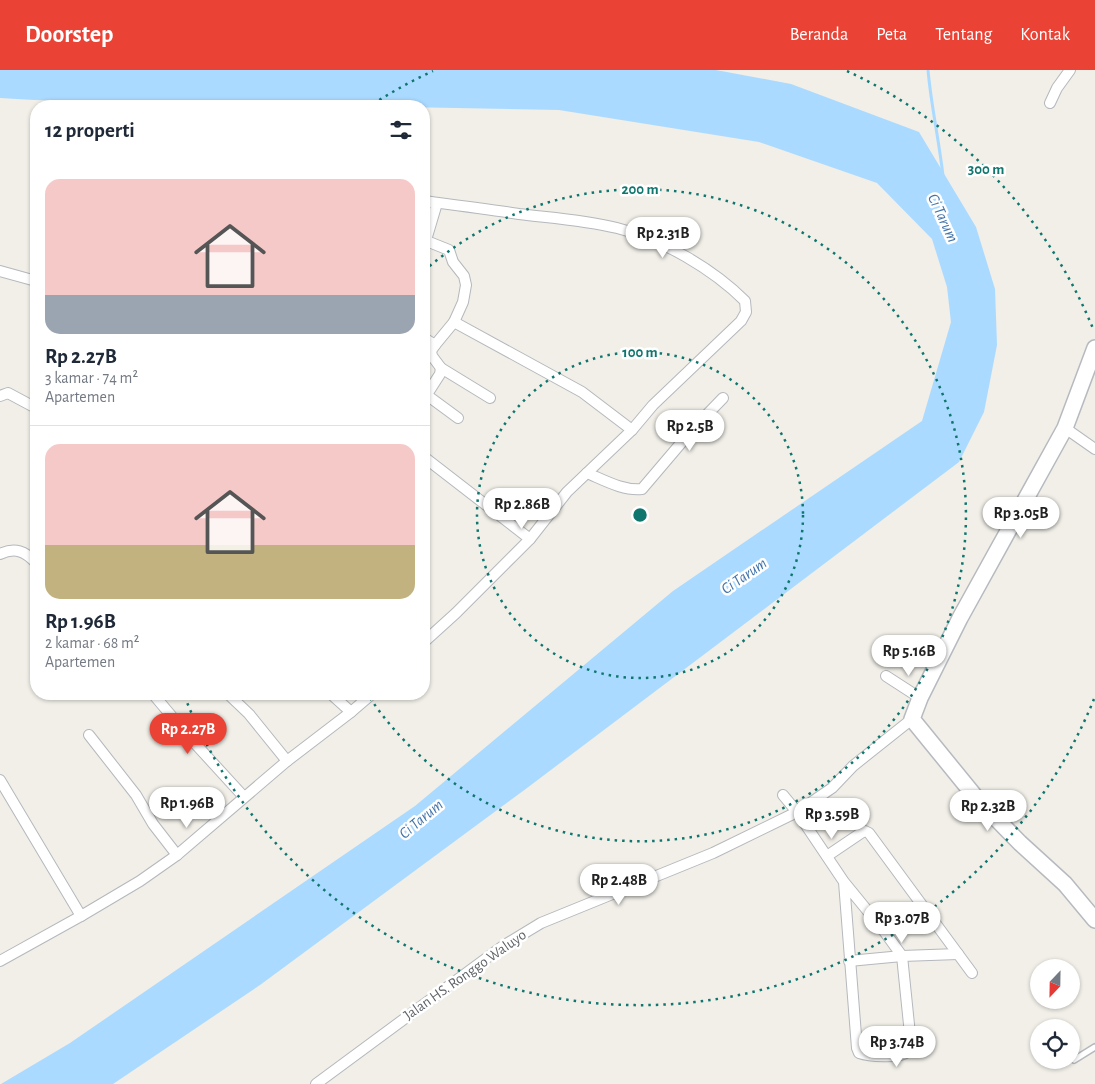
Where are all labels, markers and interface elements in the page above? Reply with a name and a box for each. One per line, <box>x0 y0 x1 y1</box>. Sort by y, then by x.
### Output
text: Doorstep <box>25 23 113 47</box>
text: Beranda <box>790 26 848 44</box>
text: Peta <box>876 26 907 44</box>
text: Tentang <box>935 26 992 44</box>
text: Kontak <box>1020 26 1070 44</box>
icon: filters <box>387 116 415 144</box>
text: 12 properti <box>45 120 135 141</box>
text: 300 m <box>968 162 1004 177</box>
text: 200 m <box>621 182 659 197</box>
water label: Ci Tarum <box>925 191 961 245</box>
icon: home <box>185 211 275 301</box>
pin: Rp 2.31B <box>611 216 715 259</box>
text: Rp 2.31B <box>637 225 689 241</box>
text: 100 m <box>622 345 658 360</box>
text: Rp 2.27B <box>45 346 117 367</box>
text: 3 kamar · 74 m² <box>45 370 138 386</box>
text: Apartemen <box>45 389 115 405</box>
pin: Rp 2.5B <box>644 410 736 452</box>
text: Rp 2.5B <box>666 418 714 434</box>
icon: home <box>185 477 275 567</box>
pin: Rp 2.86B <box>470 488 574 530</box>
text: Rp 2.86B <box>494 496 550 512</box>
pin: Rp 3.05B <box>969 496 1073 539</box>
text: Rp 3.05B <box>994 505 1048 521</box>
centre of rings <box>631 506 649 524</box>
water label: Ci Tarum <box>718 555 770 597</box>
text: Rp 1.96B <box>45 611 116 632</box>
pin: Rp 5.16B <box>857 634 961 677</box>
text: 2 kamar · 68 m² <box>45 635 139 651</box>
text: Rp 5.16B <box>882 643 936 659</box>
text: Apartemen <box>45 654 115 670</box>
pin: Rp 2.27B <box>136 712 240 755</box>
text: Rp 2.27B <box>161 721 215 737</box>
pin: Rp 1.96B <box>135 786 239 829</box>
pin: Rp 2.32B <box>936 790 1040 832</box>
text: Rp 1.96B <box>160 795 214 811</box>
water label: Ci Tarum <box>396 796 446 842</box>
pin: Rp 3.59B <box>780 798 884 840</box>
text: Rp 2.32B <box>961 798 1015 814</box>
text: Rp 3.59B <box>805 806 859 822</box>
pin: Rp 2.48B <box>567 864 671 906</box>
text: Rp 2.48B <box>591 872 647 888</box>
pin: Rp 3.07B <box>850 902 954 944</box>
text: Rp 3.07B <box>875 910 929 926</box>
street label: Jalan HS. Ronggo Waluyo <box>401 927 529 1023</box>
north arrow <box>1030 959 1080 1009</box>
map controls <box>1030 959 1080 1069</box>
button: locate <box>1030 1019 1080 1069</box>
pin: Rp 3.74B <box>845 1026 949 1068</box>
text: Rp 3.74B <box>870 1034 924 1050</box>

